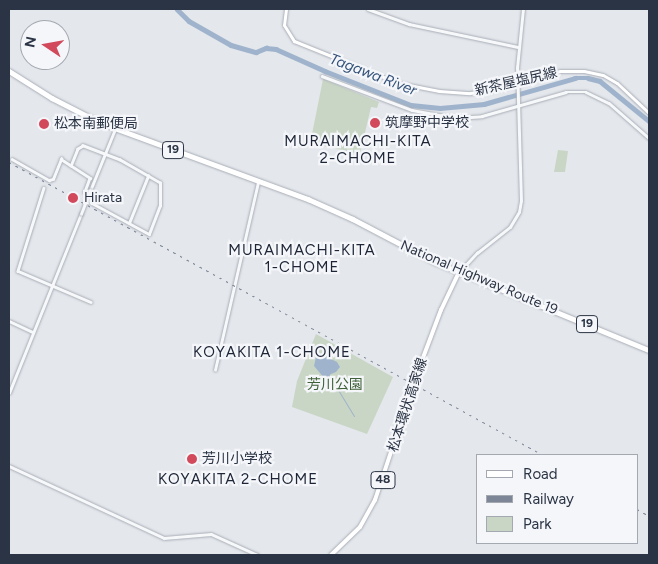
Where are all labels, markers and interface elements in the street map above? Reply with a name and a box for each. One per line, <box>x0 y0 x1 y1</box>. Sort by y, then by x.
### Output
north arrow <box>20 20 70 70</box>
text: N <box>21 35 40 49</box>
water label: Tagawa River <box>327 50 419 100</box>
street label: 新茶屋塩尻線 <box>473 64 559 100</box>
place label: 筑摩野中学校 <box>385 115 469 131</box>
place label: 松本南郵便局 <box>54 116 138 132</box>
marker: 筑摩野中学校 <box>369 117 381 129</box>
marker: 松本南郵便局 <box>38 118 50 130</box>
district label: MURAIMACHI-KITA 2-CHOME <box>282 132 434 167</box>
road number: 19 <box>162 140 184 160</box>
place label: Hirata <box>84 190 122 206</box>
marker: Hirata <box>66 191 80 205</box>
street label: National Highway Route 19 <box>398 237 560 319</box>
district label: MURAIMACHI-KITA 1-CHOME <box>226 241 378 276</box>
road number: 19 <box>576 314 598 334</box>
district label: KOYAKITA 1-CHOME <box>191 344 353 362</box>
street label: 松本環状高家線 <box>385 356 431 454</box>
park label: 芳川公園 <box>307 377 363 393</box>
place label: 芳川小学校 <box>202 451 272 467</box>
marker: 芳川小学校 <box>186 453 198 465</box>
legend <box>476 454 638 544</box>
text: Road <box>523 465 558 483</box>
road number: 48 <box>370 470 396 490</box>
district label: KOYAKITA 2-CHOME <box>156 471 320 489</box>
text: Railway <box>523 490 574 508</box>
text: Park <box>523 515 552 533</box>

